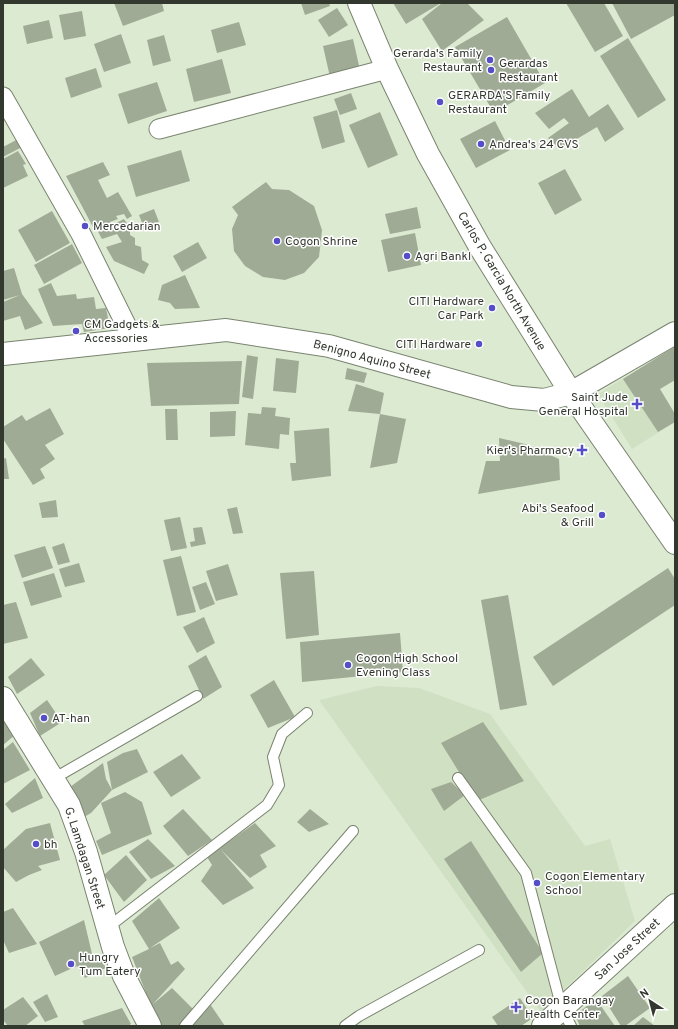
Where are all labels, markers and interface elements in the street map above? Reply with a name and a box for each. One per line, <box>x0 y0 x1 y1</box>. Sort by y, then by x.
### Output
place label: Gerarda's Family Restaurant <box>393 46 482 76</box>
marker: Gerarda's Family Restaurant <box>485 55 495 65</box>
place label: Gerardas Restaurant <box>499 56 558 86</box>
marker: Gerardas Restaurant <box>486 65 496 75</box>
place label: GERARDA'S Family Restaurant <box>448 88 550 118</box>
marker: GERARDA'S Family Restaurant <box>435 97 445 107</box>
place label: Andrea's 24 CVS <box>489 137 579 153</box>
marker: Andrea's 24 CVS <box>476 139 486 149</box>
street label: Carlos P. Garcia North Avenue <box>453 209 549 354</box>
place label: Mercedarian <box>93 219 160 235</box>
marker: Mercedarian <box>80 221 90 231</box>
place label: Cogon Shrine <box>285 234 358 250</box>
marker: Cogon Shrine <box>272 236 282 246</box>
place label: Agri Bankl <box>415 249 471 265</box>
marker: Agri Bankl <box>402 251 412 261</box>
place label: CITI Hardware Car Park <box>408 294 484 324</box>
marker: CITI Hardware Car Park <box>487 303 497 313</box>
place label: CM Gadgets & Accessories <box>84 317 160 347</box>
marker: CM Gadgets & Accessories <box>71 326 81 336</box>
street label: Benigno Aquino Street <box>311 337 432 383</box>
place label: CITI Hardware <box>395 337 471 353</box>
marker: CITI Hardware <box>474 339 484 349</box>
place label: Saint Jude General Hospital <box>539 390 628 420</box>
marker: Saint Jude General Hospital <box>631 398 643 410</box>
place label: Kier's Pharmacy <box>486 443 574 459</box>
marker: Kier's Pharmacy <box>577 445 587 455</box>
place label: Abi's Seafood & Grill <box>521 501 594 531</box>
marker: Abi's Seafood & Grill <box>597 510 607 520</box>
place label: Cogon High School Evening Class <box>356 651 458 681</box>
marker: Cogon High School Evening Class <box>343 660 353 670</box>
place label: AT-han <box>52 711 90 727</box>
marker: AT-han <box>39 713 49 723</box>
street label: G. Lamdagan Street <box>60 805 108 911</box>
place label: bh <box>44 837 58 853</box>
marker: bh <box>31 839 41 849</box>
place label: Cogon Elementary School <box>545 869 645 899</box>
marker: Cogon Elementary School <box>532 878 542 888</box>
street label: San Jose Street <box>591 915 664 984</box>
place label: Hungry Tum Eatery <box>79 950 141 980</box>
marker: Hungry Tum Eatery <box>66 959 76 969</box>
north arrow <box>630 981 670 1021</box>
text: N <box>637 986 652 1002</box>
place label: Cogon Barangay Health Center <box>525 993 614 1023</box>
marker: Cogon Barangay Health Center <box>510 1001 522 1013</box>

